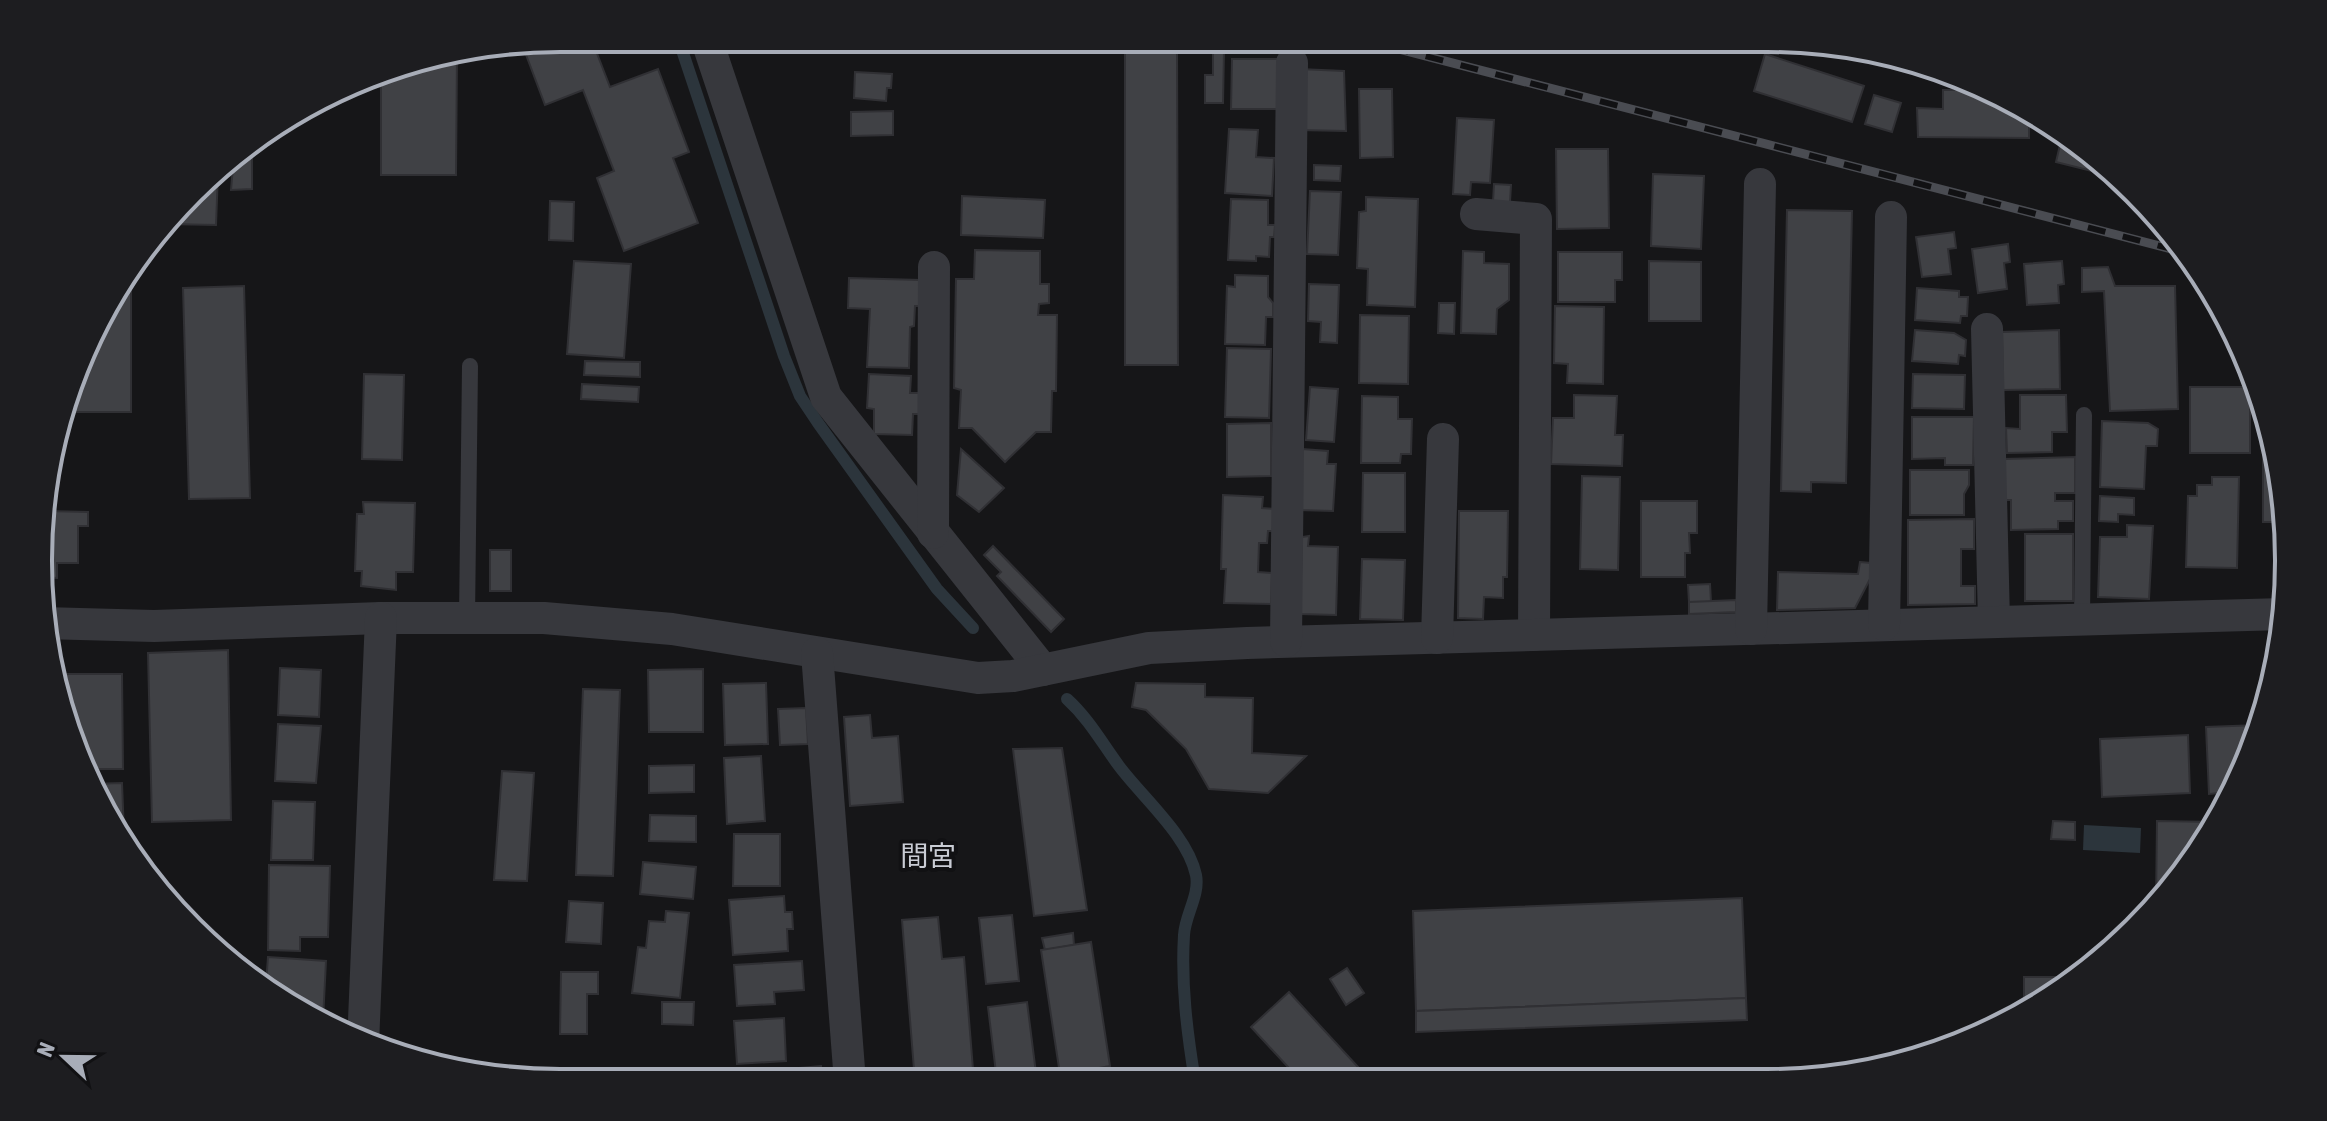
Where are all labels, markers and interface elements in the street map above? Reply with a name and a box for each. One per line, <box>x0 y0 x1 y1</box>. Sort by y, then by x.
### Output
district label: 間宮 <box>900 840 956 872</box>
north arrow <box>24 1017 104 1097</box>
text: N <box>31 1039 60 1060</box>

